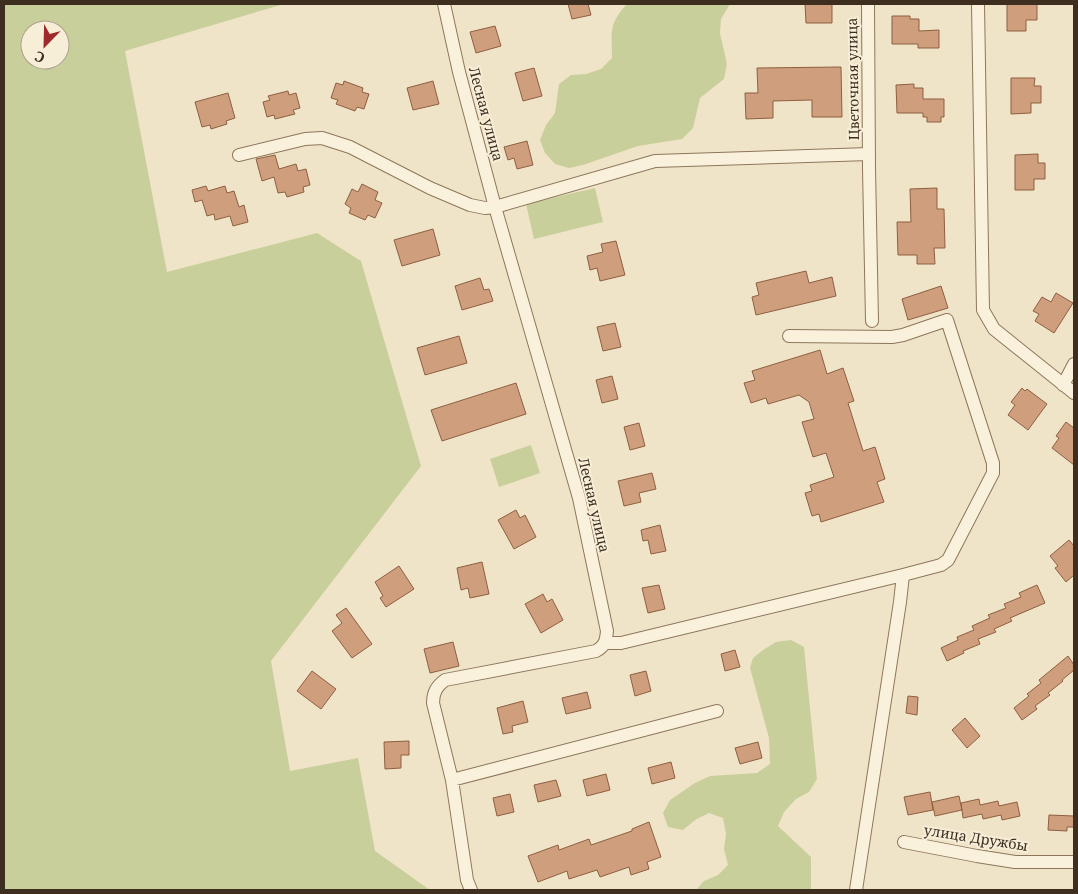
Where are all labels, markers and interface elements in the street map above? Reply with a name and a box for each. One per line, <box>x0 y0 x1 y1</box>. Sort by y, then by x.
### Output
street label: Цветочная улица <box>842 17 863 141</box>
north arrow <box>20 20 70 70</box>
text: С <box>32 47 48 68</box>
street label: Лесная улица <box>465 65 508 163</box>
street label: Лесная улица <box>574 456 615 554</box>
street label: улица Дружбы <box>923 820 1029 855</box>

